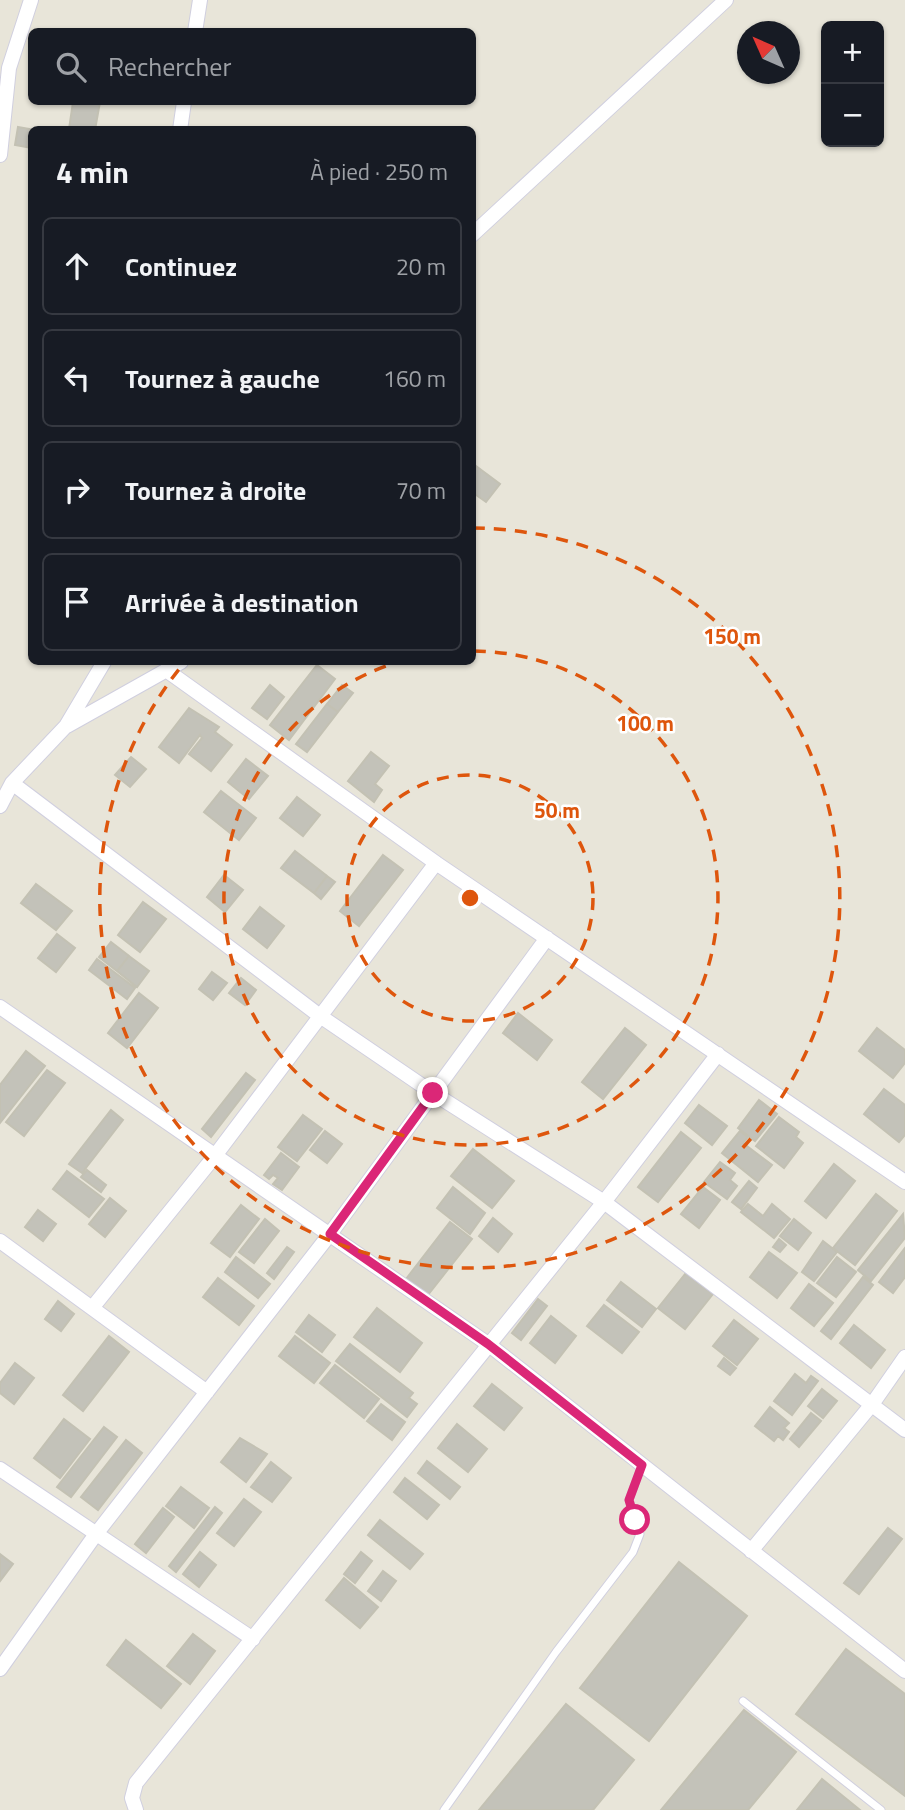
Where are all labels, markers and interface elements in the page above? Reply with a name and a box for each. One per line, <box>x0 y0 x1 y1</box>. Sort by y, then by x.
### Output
north arrow <box>737 21 800 84</box>
map controls <box>821 21 884 147</box>
button: + <box>821 21 884 84</box>
search box <box>28 28 476 105</box>
text: Rechercher <box>108 47 232 86</box>
icon: search <box>52 48 90 86</box>
button: − <box>821 84 884 147</box>
text: 4 min <box>56 149 129 195</box>
text: À pied · 250 m <box>310 154 448 189</box>
icon: ahead <box>58 247 96 285</box>
text: Continuez <box>125 247 237 286</box>
text: 20 m <box>396 249 446 284</box>
icon: left <box>58 359 96 397</box>
text: Tournez à gauche <box>125 359 320 398</box>
text: 160 m <box>383 361 446 396</box>
icon: right <box>58 471 96 509</box>
text: Tournez à droite <box>125 471 306 510</box>
text: 70 m <box>396 473 446 508</box>
icon: arrive <box>58 583 96 621</box>
text: Arrivée à destination <box>125 583 359 622</box>
text: 150 m <box>703 620 761 652</box>
text: 100 m <box>616 707 674 739</box>
text: 50 m <box>534 794 580 826</box>
centre of rings <box>458 886 482 910</box>
route end <box>417 1077 448 1108</box>
route start <box>619 1504 650 1535</box>

